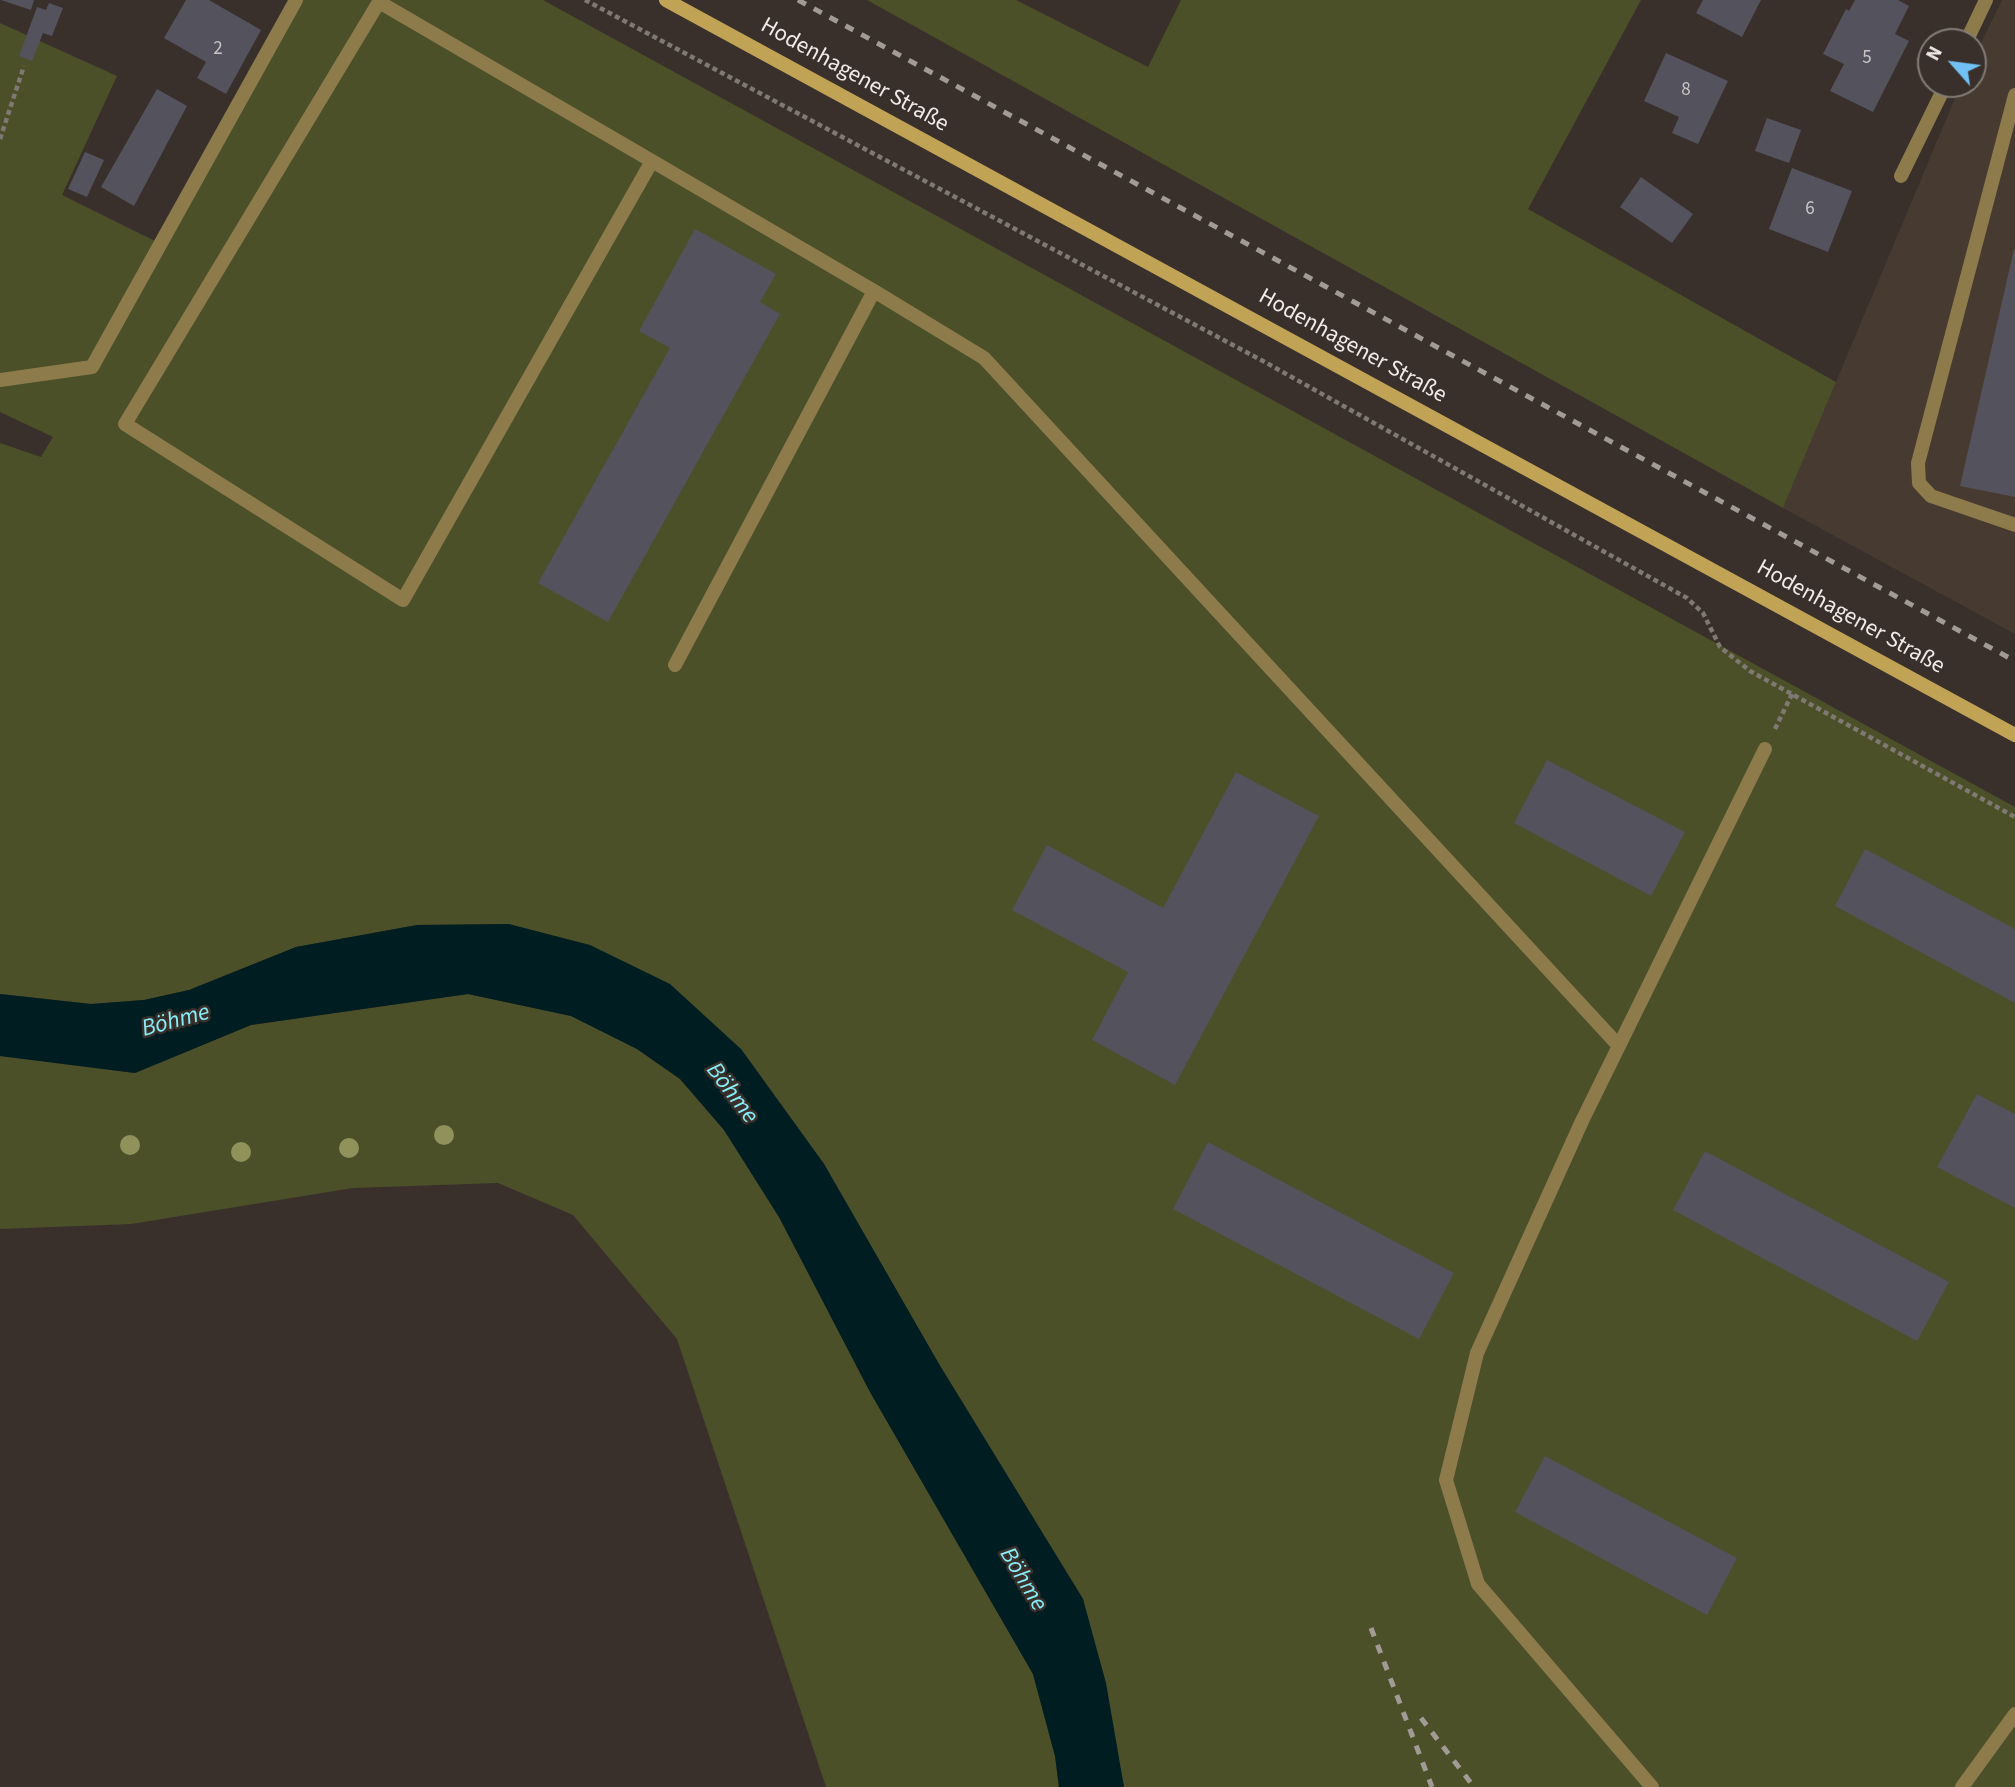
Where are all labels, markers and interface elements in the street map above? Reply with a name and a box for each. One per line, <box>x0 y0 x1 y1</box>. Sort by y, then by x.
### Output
street label: Hodenhagener Straße <box>755 13 953 139</box>
north arrow <box>1917 28 1987 98</box>
house number: 2 <box>213 39 223 61</box>
text: N <box>1920 42 1950 66</box>
house number: 5 <box>1862 48 1872 70</box>
house number: 8 <box>1681 80 1691 102</box>
house number: 6 <box>1805 199 1815 221</box>
street label: Hodenhagener Straße <box>1253 284 1451 410</box>
street label: Hodenhagener Straße <box>1751 555 1949 681</box>
water label: Böhme <box>139 999 213 1045</box>
water label: Böhme <box>699 1058 763 1130</box>
water label: Böhme <box>992 1543 1052 1617</box>

